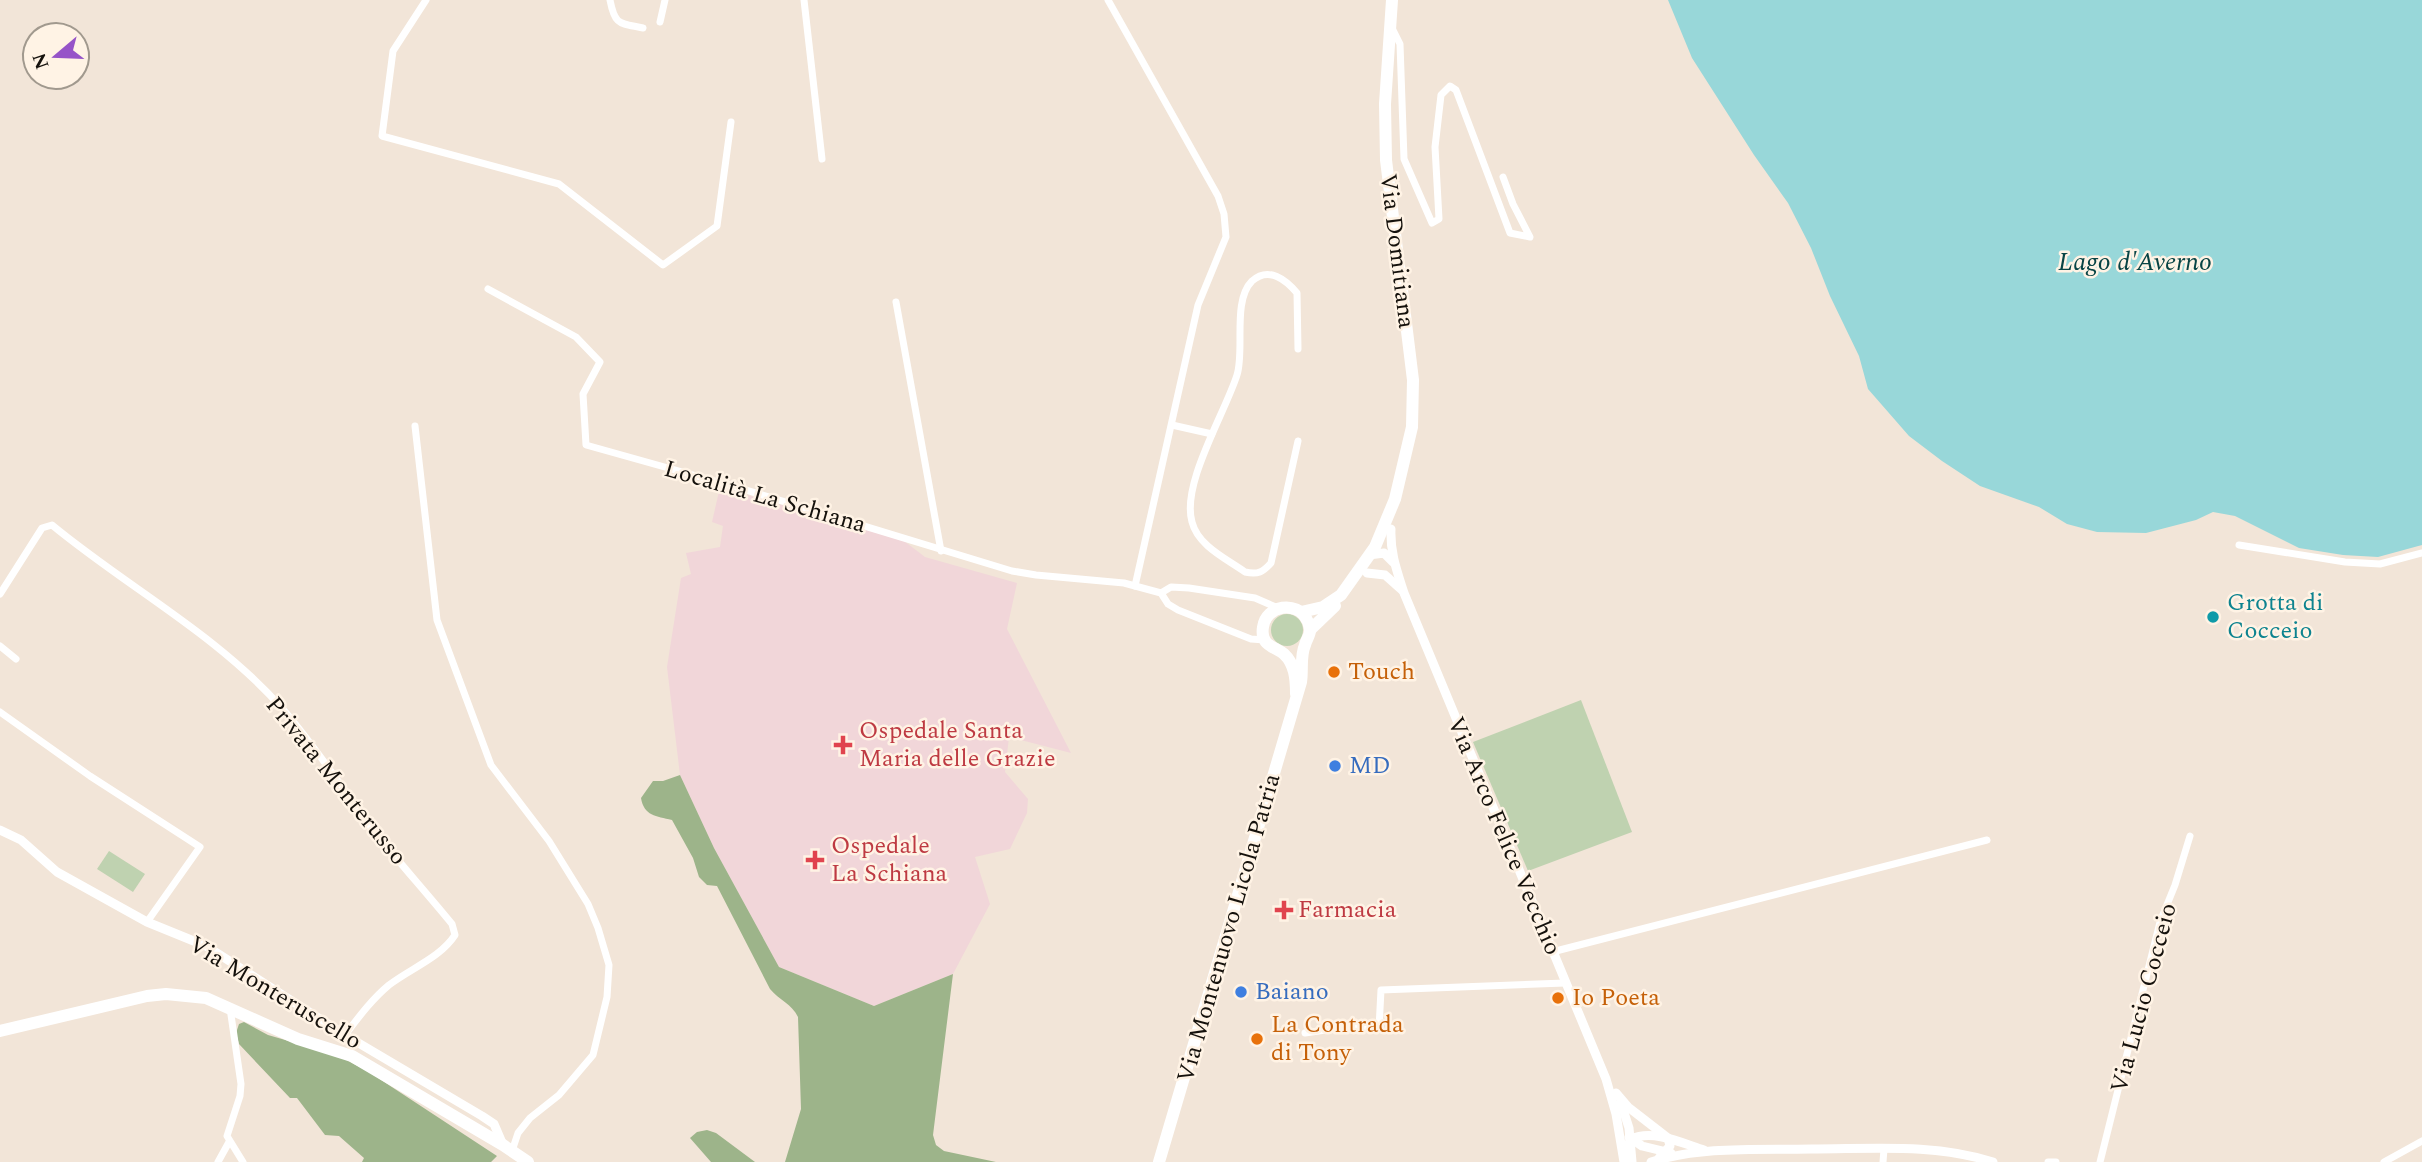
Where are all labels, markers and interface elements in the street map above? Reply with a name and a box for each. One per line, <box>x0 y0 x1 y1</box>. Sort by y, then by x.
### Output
north arrow <box>21 21 91 91</box>
text: N <box>25 49 58 73</box>
street label: Via Domitiana <box>1370 171 1424 331</box>
water label: Lago d'Averno <box>2058 242 2212 282</box>
street label: Località La Schiana <box>660 451 870 543</box>
place label: Grotta di Cocceio <box>2227 585 2324 649</box>
marker: Grotta di Cocceio <box>2205 609 2221 625</box>
place label: Touch <box>1348 654 1415 690</box>
marker: Touch <box>1326 664 1342 680</box>
street label: Privata Monterusso <box>257 689 415 873</box>
street label: Via Arco Felice Vecchio <box>1437 711 1571 961</box>
place label: Ospedale Santa Maria delle Grazie <box>859 713 1056 777</box>
marker: Ospedale Santa Maria delle Grazie <box>833 735 853 755</box>
place label: MD <box>1349 748 1391 784</box>
marker: MD <box>1327 758 1343 774</box>
street label: Via Montenuovo Licola Patria <box>1168 769 1290 1087</box>
place label: Ospedale La Schiana <box>831 828 948 892</box>
marker: Ospedale La Schiana <box>805 850 825 870</box>
place label: Farmacia <box>1298 892 1397 928</box>
street label: Via Lucio Cocceio <box>2101 899 2187 1097</box>
marker: Farmacia <box>1276 902 1292 918</box>
street label: Via Monteruscello <box>181 927 369 1059</box>
place label: Baiano <box>1255 974 1329 1010</box>
place label: Io Poeta <box>1572 980 1660 1016</box>
marker: Baiano <box>1233 984 1249 1000</box>
marker: Io Poeta <box>1550 990 1566 1006</box>
place label: La Contrada di Tony <box>1271 1007 1404 1071</box>
marker: La Contrada di Tony <box>1249 1031 1265 1047</box>

